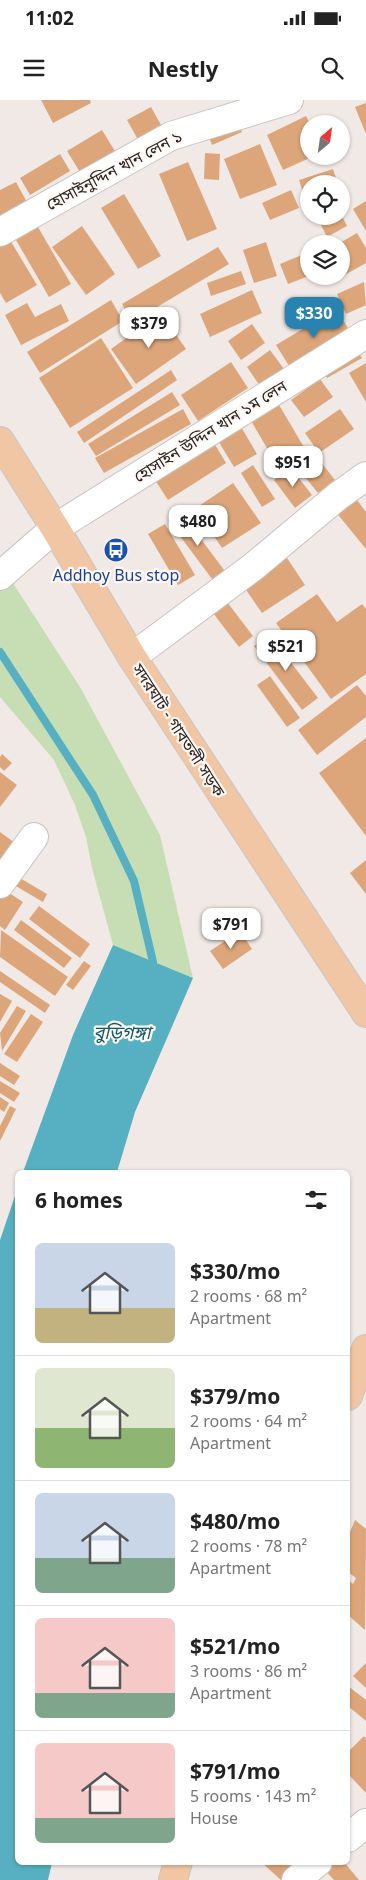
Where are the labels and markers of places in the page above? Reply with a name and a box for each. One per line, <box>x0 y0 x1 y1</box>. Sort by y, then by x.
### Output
pin: $330 <box>284 296 344 339</box>
pin: $379 <box>119 306 179 349</box>
pin: $951 <box>263 446 323 488</box>
pin: $480 <box>168 504 228 547</box>
bus stop icon: Addhoy Bus stop <box>103 537 129 563</box>
place label: Addhoy Bus stop <box>53 564 179 586</box>
pin: $521 <box>256 630 316 672</box>
pin: $791 <box>201 908 261 950</box>

